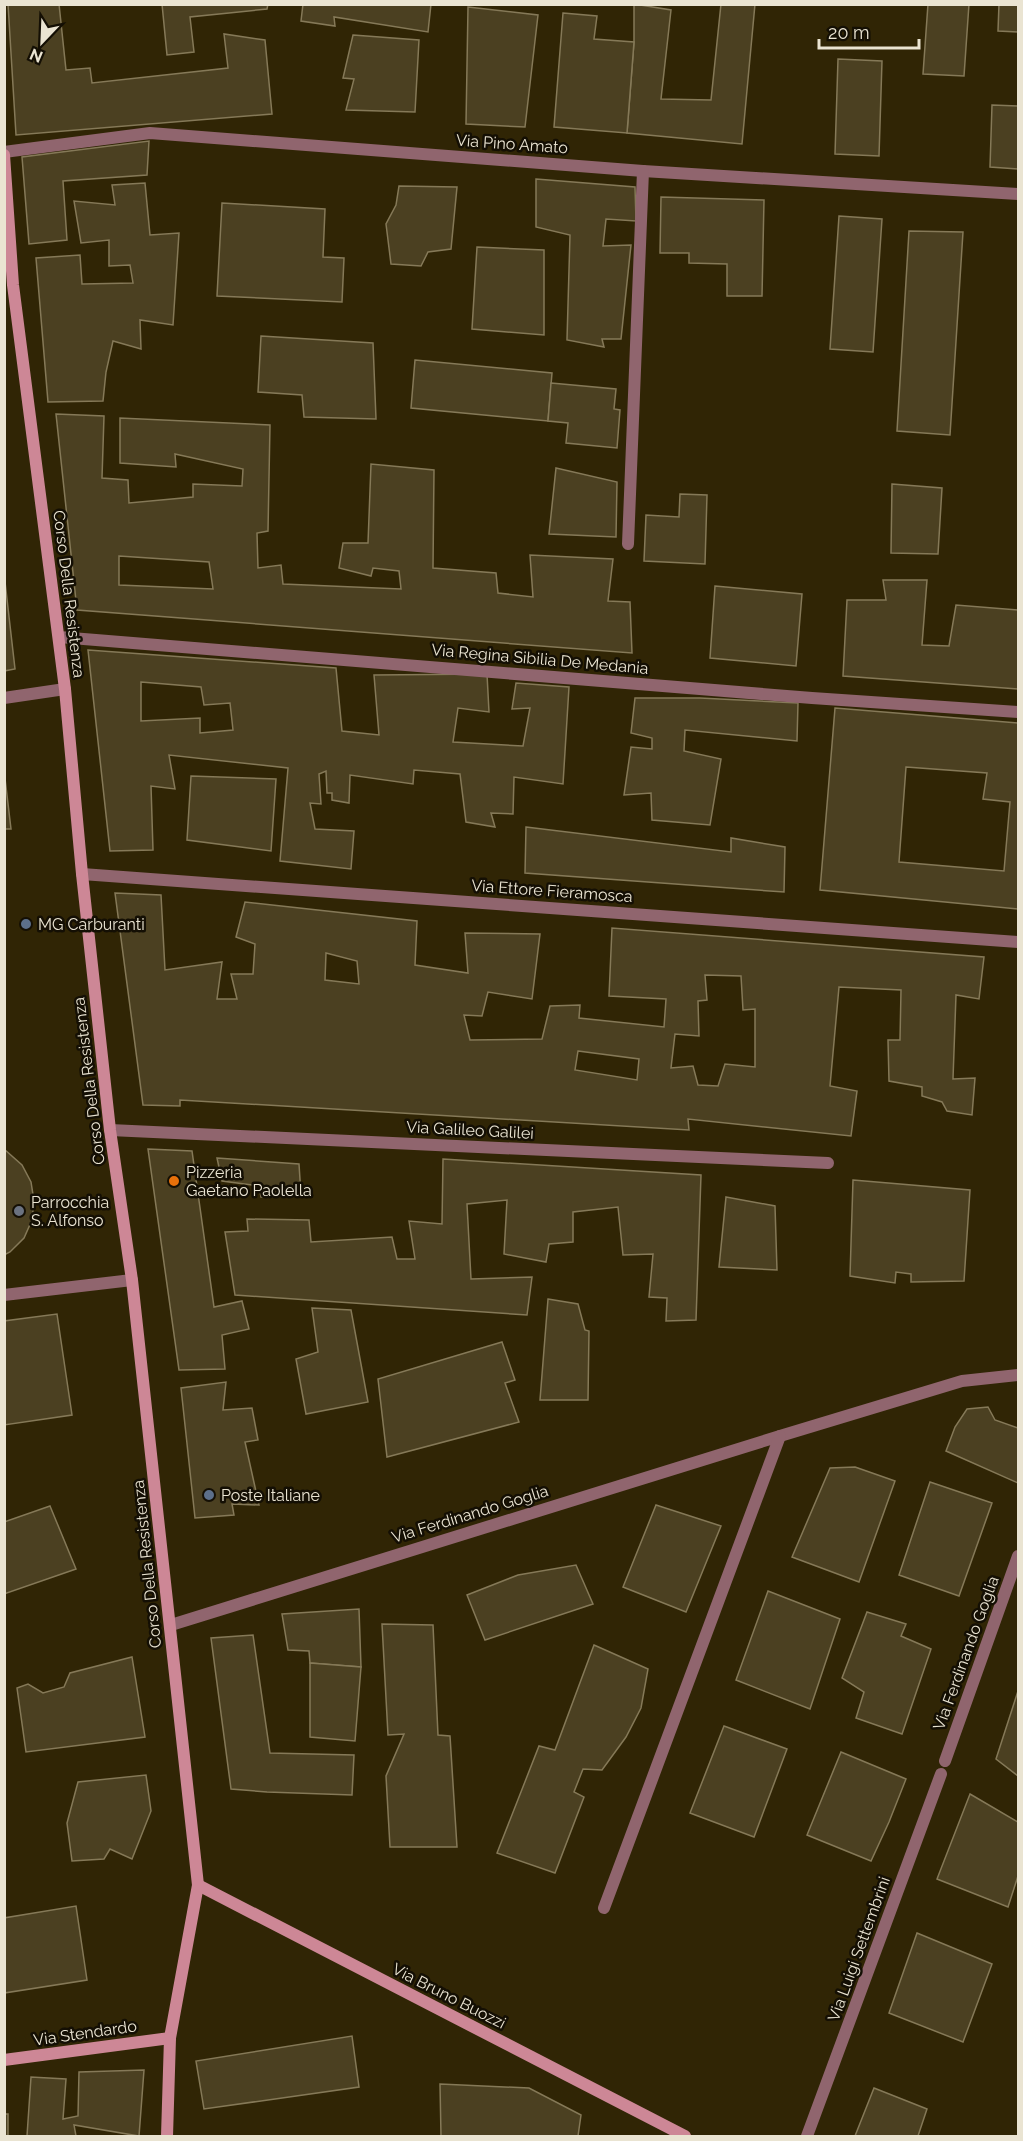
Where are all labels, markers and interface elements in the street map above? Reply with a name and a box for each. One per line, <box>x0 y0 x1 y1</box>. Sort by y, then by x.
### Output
north arrow <box>12 12 72 72</box>
scale bar <box>819 12 920 50</box>
text: 20 m <box>828 22 870 43</box>
text: N <box>27 44 46 66</box>
street label: Via Pino Amato <box>455 131 569 157</box>
street label: Corso Della Resistenza <box>49 509 89 679</box>
street label: Via Regina Sibilia De Medania <box>431 640 649 678</box>
street label: Via Ettore Fieramosca <box>471 876 633 906</box>
place label: MG Carburanti <box>38 915 145 934</box>
marker: MG Carburanti <box>19 917 33 931</box>
street label: Corso Della Resistenza <box>69 996 109 1166</box>
street label: Via Galileo Galilei <box>406 1117 534 1143</box>
place label: Pizzeria Gaetano Paolella <box>186 1163 312 1200</box>
marker: Pizzeria Gaetano Paolella <box>167 1174 181 1188</box>
place label: Parrocchia S. Alfonso <box>31 1193 109 1230</box>
marker: Parrocchia S. Alfonso <box>12 1204 26 1218</box>
street label: Corso Della Resistenza <box>129 1479 165 1649</box>
street label: Via Ferdinando Goglia <box>389 1481 551 1547</box>
place label: Poste Italiane <box>221 1486 320 1505</box>
marker: Poste Italiane <box>202 1488 216 1502</box>
street label: Via Ferdinando Goglia <box>929 1573 1003 1733</box>
street label: Via Luigi Settembrini <box>824 1874 894 2024</box>
street label: Via Bruno Buozzi <box>389 1959 509 2033</box>
street label: Via Stendardo <box>32 2016 138 2050</box>

